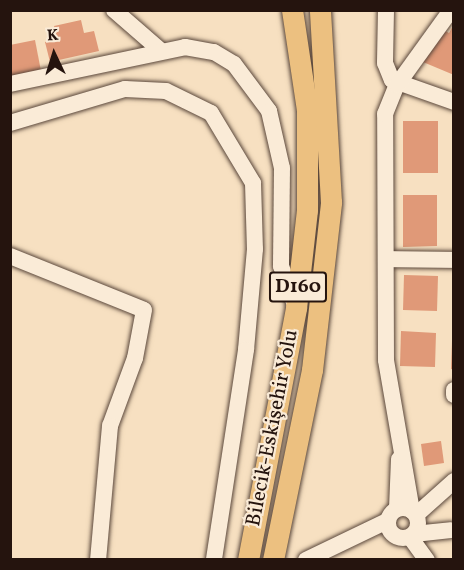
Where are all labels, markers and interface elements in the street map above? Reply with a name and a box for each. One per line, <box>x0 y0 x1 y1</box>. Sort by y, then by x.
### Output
north arrow <box>24 24 84 84</box>
text: K <box>46 25 59 47</box>
road number: D160 <box>268 270 328 304</box>
street label: Bilecik-Eskişehir Yolu <box>241 327 305 529</box>

